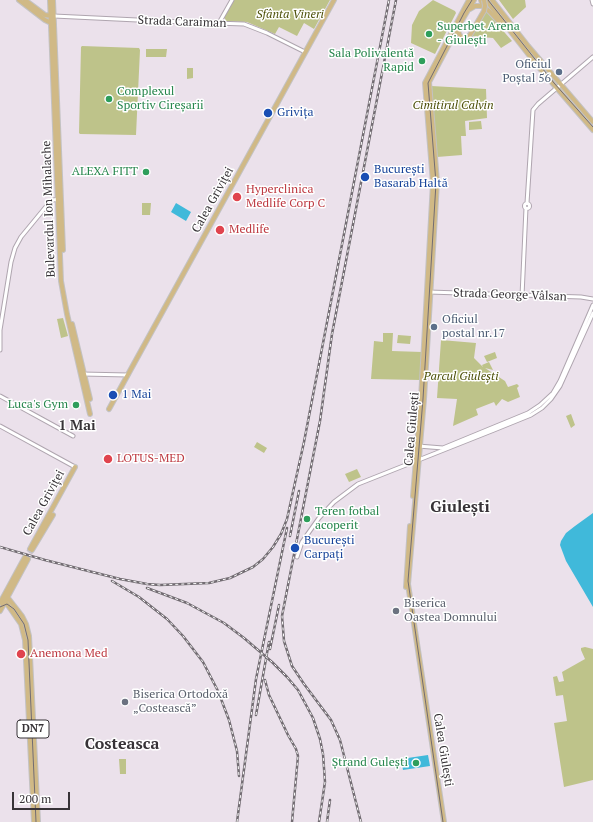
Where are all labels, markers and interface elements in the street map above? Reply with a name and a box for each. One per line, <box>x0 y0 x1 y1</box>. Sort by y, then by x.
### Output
park label: Sfânta Vineri <box>256 8 324 22</box>
street label: Strada Caraiman <box>137 13 227 31</box>
place label: Superbet Arena - Giulești <box>437 20 520 48</box>
marker: Superbet Arena - Giulești <box>424 29 434 39</box>
place label: Sala Polivalentă Rapid <box>329 47 414 75</box>
marker: Sala Polivalentă Rapid <box>417 56 427 66</box>
place label: Oficiul Poștal 56 <box>503 58 551 86</box>
marker: Oficiul Poștal 56 <box>554 67 564 77</box>
place label: Complexul Sportiv Cireșarii <box>117 85 204 113</box>
marker: Complexul Sportiv Cireșarii <box>104 94 114 104</box>
park label: Cimitirul Calvin <box>412 99 494 113</box>
place label: Grivița <box>277 106 314 120</box>
marker: Grivița <box>262 107 274 119</box>
street label: Bulevardul Ion Mihalache <box>39 140 59 278</box>
place label: București Basarab Haltă <box>374 163 448 191</box>
place label: ALEXA FITT <box>72 165 138 179</box>
street label: Calea Griviței <box>189 165 237 235</box>
marker: ALEXA FITT <box>141 167 151 177</box>
marker: București Basarab Haltă <box>359 171 371 183</box>
place label: Hyperclinica Medlife Corp C <box>246 183 325 211</box>
marker: Hyperclinica Medlife Corp C <box>231 191 243 203</box>
place label: Medlife <box>229 223 269 237</box>
marker: Medlife <box>214 224 226 236</box>
street label: Strada George Vâlsan <box>453 286 567 304</box>
place label: Oficiul postal nr.17 <box>442 313 505 341</box>
marker: Oficiul postal nr.17 <box>429 322 439 332</box>
park label: Parcul Giulești <box>424 370 498 384</box>
place label: 1 Mai <box>122 388 151 402</box>
marker: 1 Mai <box>107 389 119 401</box>
street label: Calea Giulești <box>402 391 422 467</box>
place label: Luca's Gym <box>8 398 68 412</box>
marker: Luca's Gym <box>71 400 81 410</box>
district label: 1 Mai <box>58 418 96 434</box>
place label: LOTUS-MED <box>117 452 185 466</box>
marker: LOTUS-MED <box>102 453 114 465</box>
street label: Calea Griviței <box>20 468 68 538</box>
district label: Giulești <box>430 497 490 517</box>
place label: Teren fotbal acoperit <box>315 505 379 533</box>
marker: Teren fotbal acoperit <box>302 514 312 524</box>
place label: București Carpați <box>304 534 355 562</box>
marker: București Carpați <box>289 542 301 554</box>
place label: Biserica Oastea Domnului <box>404 597 497 625</box>
marker: Biserica Oastea Domnului <box>391 606 401 616</box>
place label: Anemona Med <box>30 647 108 661</box>
marker: Anemona Med <box>15 648 27 660</box>
place label: Biserica Ortodoxă „Costească” <box>133 688 228 716</box>
marker: Biserica Ortodoxă „Costească” <box>120 697 130 707</box>
street label: Calea Giulești <box>430 712 456 788</box>
road number: DN7 <box>17 720 49 738</box>
district label: Costeasca <box>85 734 159 754</box>
place label: Ștrand Gulești <box>332 756 408 770</box>
marker: Ștrand Gulești <box>411 758 421 768</box>
scale bar <box>14 784 72 810</box>
text: 200 m <box>19 791 51 806</box>

